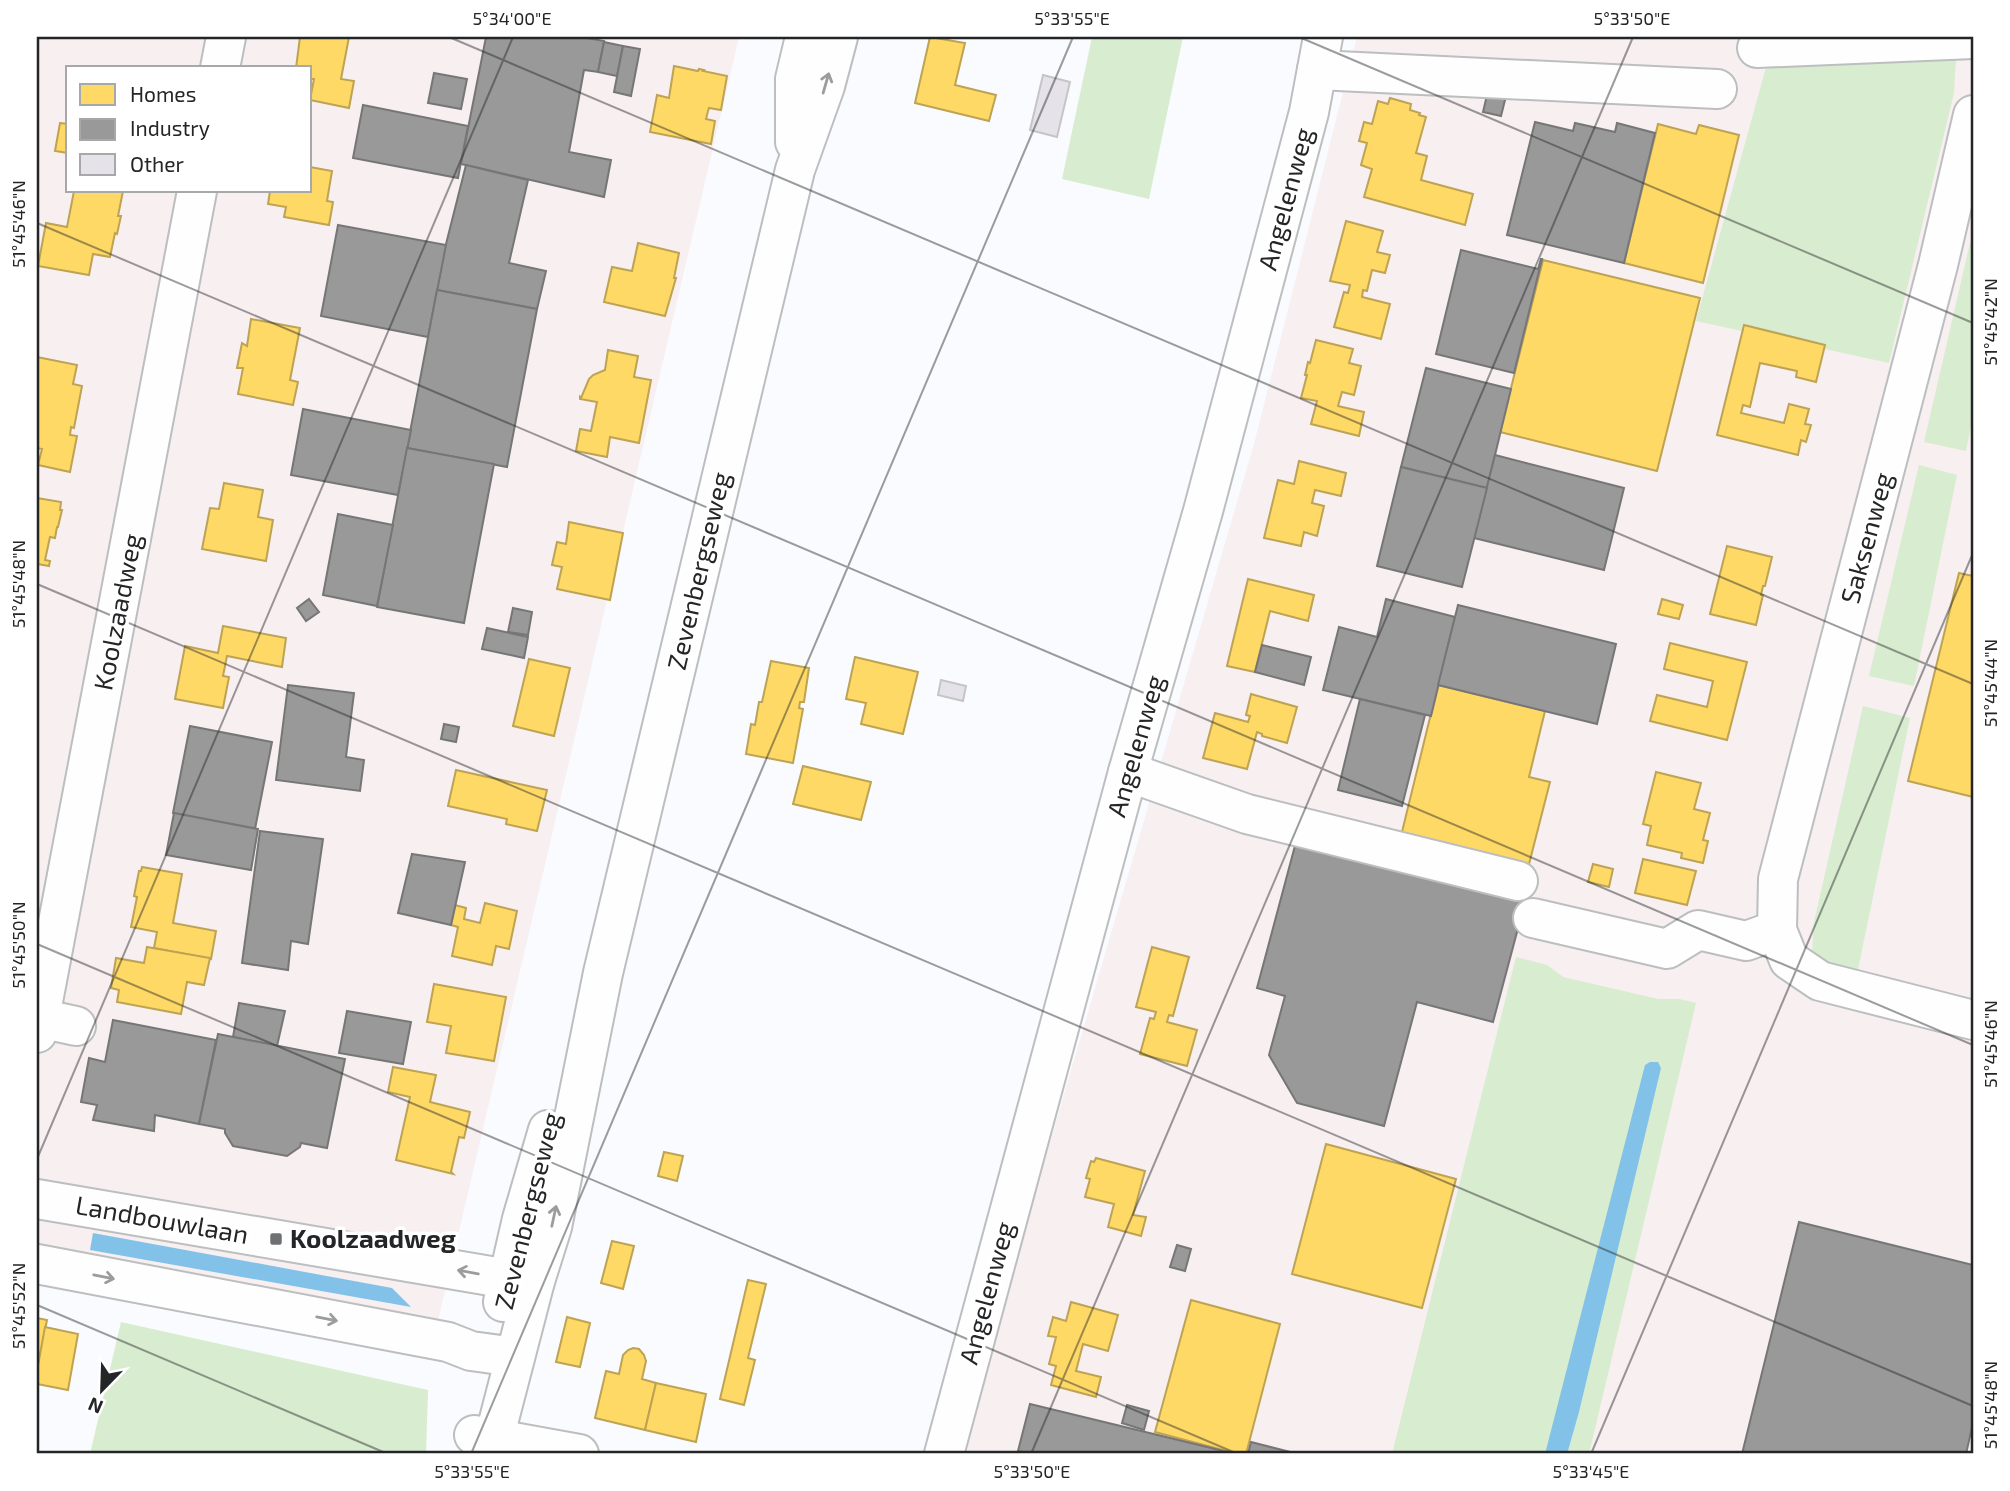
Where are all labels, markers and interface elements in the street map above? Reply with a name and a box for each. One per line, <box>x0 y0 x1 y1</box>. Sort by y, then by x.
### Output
text: 5°34'00"E <box>472 7 552 29</box>
text: 5°33'55"E <box>1034 7 1110 29</box>
text: 5°33'50"E <box>1594 7 1670 29</box>
legend <box>66 66 312 192</box>
one-way arrow <box>820 72 833 94</box>
text: Homes <box>130 81 196 106</box>
text: Industry <box>130 115 210 140</box>
street label: Angelenweg <box>1251 124 1318 273</box>
text: Other <box>130 151 185 176</box>
text: 51°45'46"N <box>7 180 29 268</box>
text: 51°45'42"N <box>1979 278 2001 366</box>
street label: Zevenbergseweg <box>660 469 735 673</box>
street label: Saksenweg <box>1833 469 1898 606</box>
street label: Koolzaadweg <box>86 531 147 693</box>
text: 51°45'48"N <box>7 540 29 628</box>
text: 51°45'44"N <box>1979 639 2001 727</box>
street label: Angelenweg <box>1100 671 1170 820</box>
text: 51°45'50"N <box>7 901 29 989</box>
text: 51°45'46"N <box>1979 1000 2001 1088</box>
street label: Zevenbergseweg <box>487 1109 566 1312</box>
street label: Landbouwlaan <box>73 1188 251 1249</box>
one-way arrow <box>547 1205 561 1228</box>
street label: Angelenweg <box>952 1218 1019 1367</box>
place label: Koolzaadweg <box>290 1222 456 1253</box>
marker: Koolzaadweg <box>268 1231 284 1247</box>
text: 51°45'52"N <box>7 1263 29 1349</box>
one-way arrow <box>457 1265 479 1278</box>
one-way arrow <box>92 1271 115 1284</box>
one-way arrow <box>315 1313 338 1327</box>
north arrow <box>66 1354 136 1424</box>
text: 51°45'48"N <box>1979 1361 2001 1449</box>
text: N <box>84 1393 106 1419</box>
text: 5°33'55"E <box>434 1460 510 1482</box>
text: 5°33'50"E <box>994 1460 1070 1482</box>
text: 5°33'45"E <box>1553 1460 1629 1482</box>

